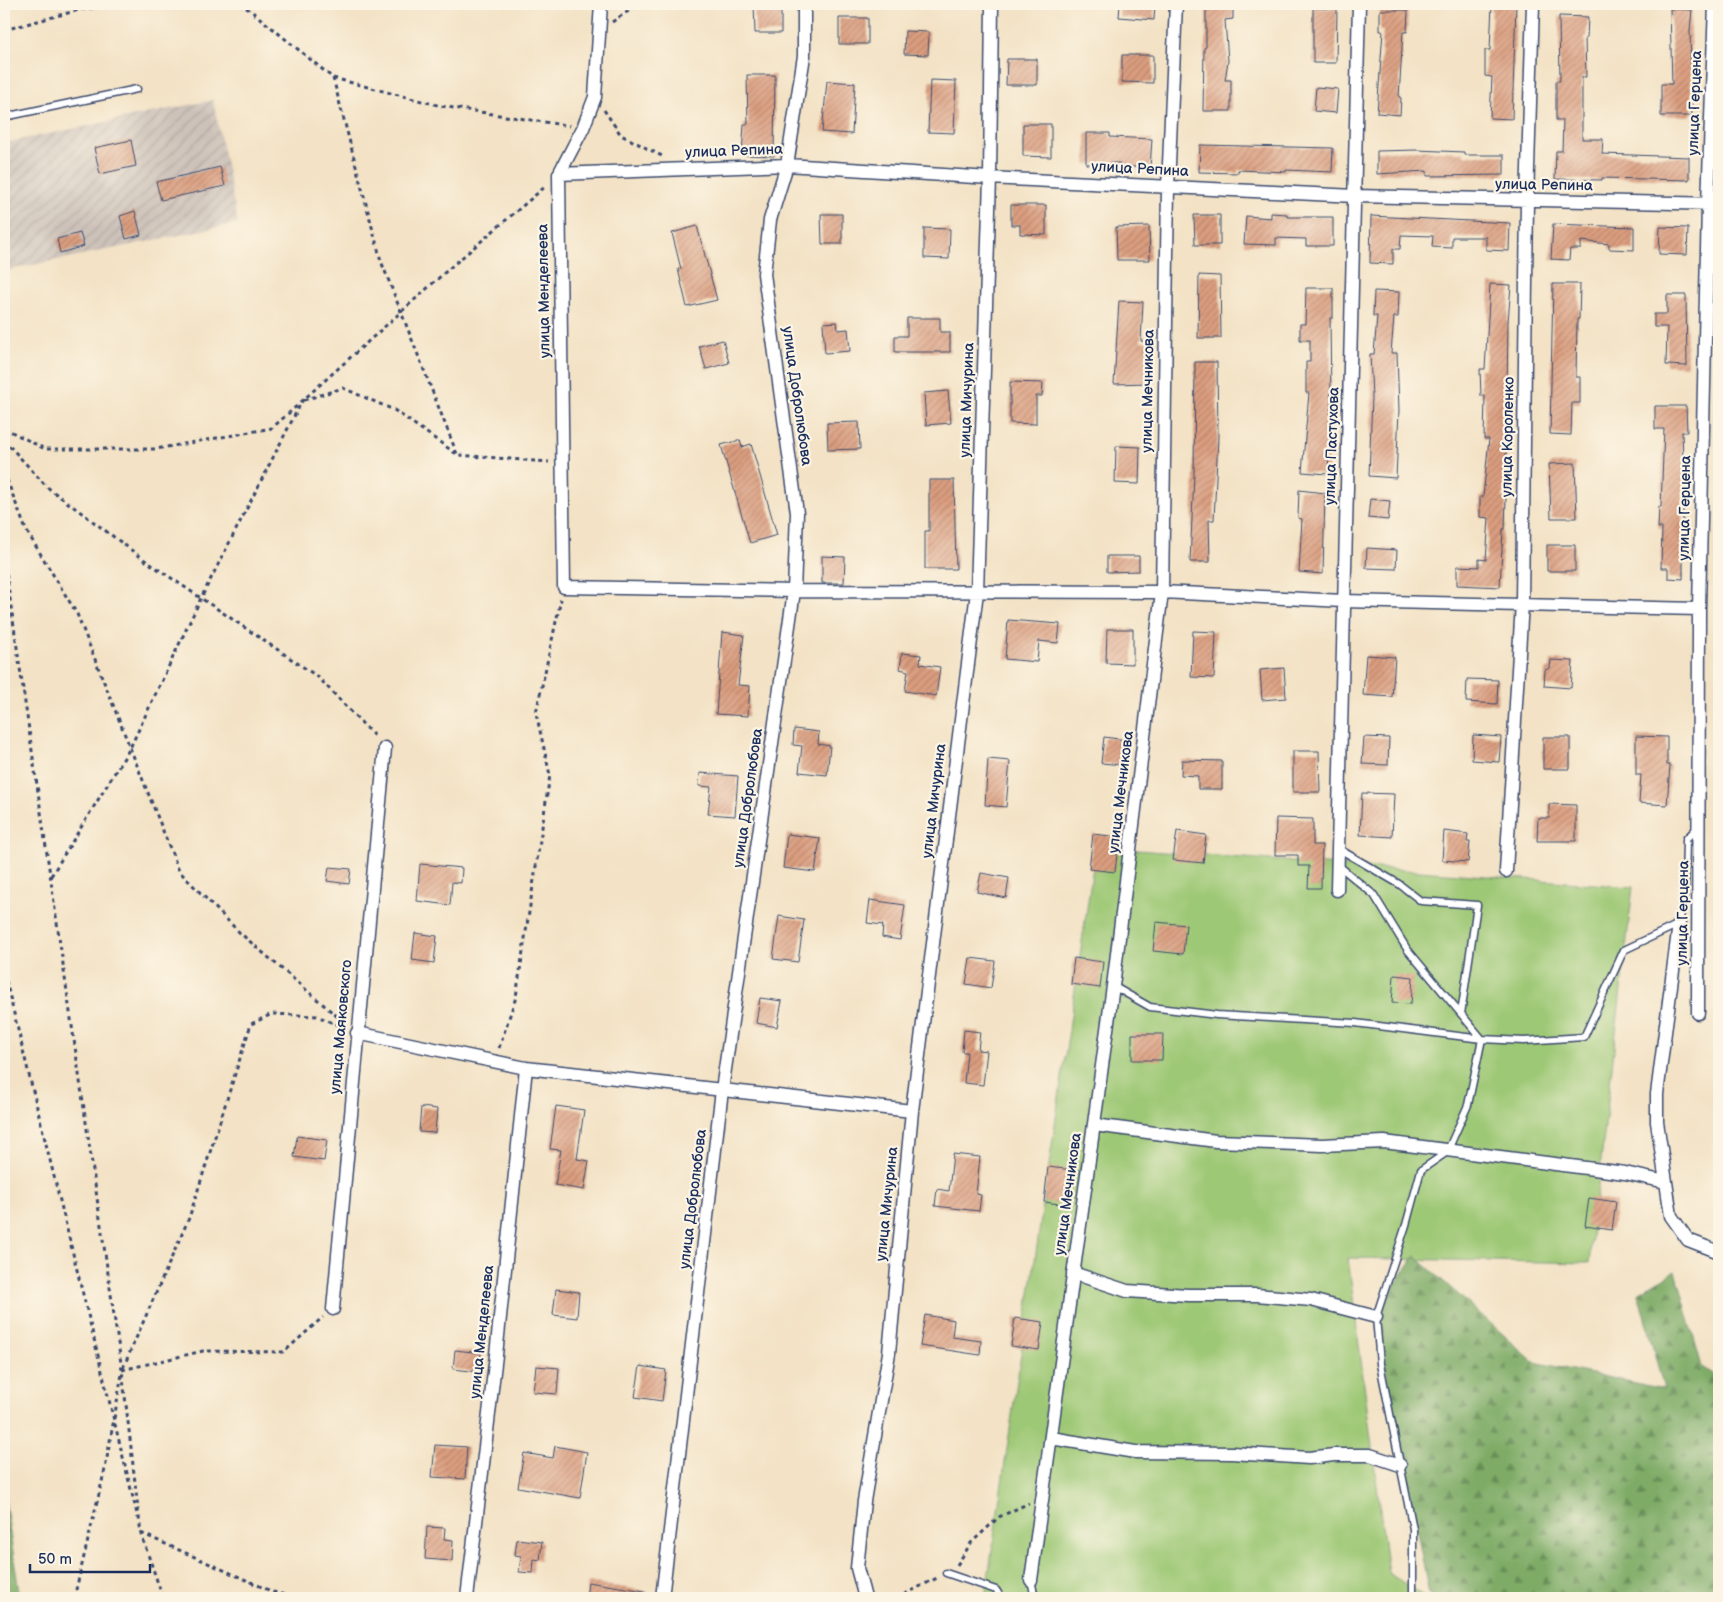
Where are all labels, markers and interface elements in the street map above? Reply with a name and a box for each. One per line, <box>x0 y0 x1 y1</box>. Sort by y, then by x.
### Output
street label: улица Герцена <box>1684 50 1706 156</box>
street label: улица Репина <box>685 140 783 162</box>
street label: улица Репина <box>1091 157 1189 181</box>
street label: улица Репина <box>1495 175 1593 195</box>
street label: улица Менделеева <box>533 224 555 358</box>
street label: улица Добролюбова <box>778 325 816 467</box>
street label: улица Мечникова <box>1137 329 1159 453</box>
street label: улица Мичурина <box>955 342 979 458</box>
street label: улица Короленко <box>1497 377 1519 497</box>
street label: улица Пастухова <box>1320 387 1344 505</box>
street label: улица Герцена <box>1675 455 1695 561</box>
street label: улица Добролюбова <box>729 727 767 869</box>
street label: улица Мечникова <box>1104 730 1138 854</box>
street label: улица Мичурина <box>918 742 950 859</box>
street label: улица Герцена <box>1673 860 1693 966</box>
street label: улица Маяковского <box>326 959 356 1095</box>
street label: улица Добролюбова <box>675 1128 711 1270</box>
street label: улица Мечникова <box>1050 1131 1086 1256</box>
street label: улица Мичурина <box>872 1146 902 1262</box>
street label: улица Менделеева <box>466 1264 498 1400</box>
scale bar <box>30 1542 150 1574</box>
text: 50 m <box>38 1550 72 1569</box>

